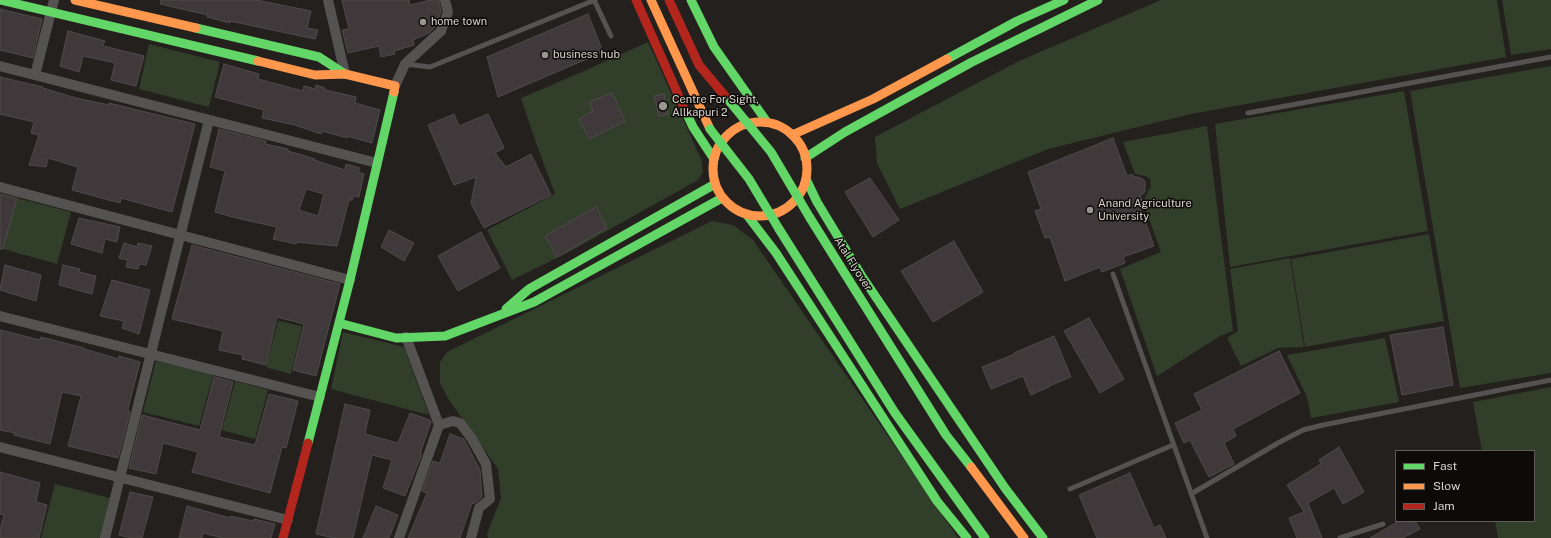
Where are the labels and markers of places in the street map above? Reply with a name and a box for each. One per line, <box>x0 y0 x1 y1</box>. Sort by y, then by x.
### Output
place label: home town <box>431 15 487 29</box>
marker: home town <box>418 17 428 27</box>
place label: business hub <box>553 48 620 62</box>
marker: business hub <box>540 50 550 60</box>
place label: Centre For Sight, Allkapuri 2 <box>672 93 759 119</box>
marker: Centre For Sight, Allkapuri 2 <box>657 100 669 112</box>
place label: Anand Agriculture University <box>1098 197 1192 223</box>
marker: Anand Agriculture University <box>1085 205 1095 215</box>

